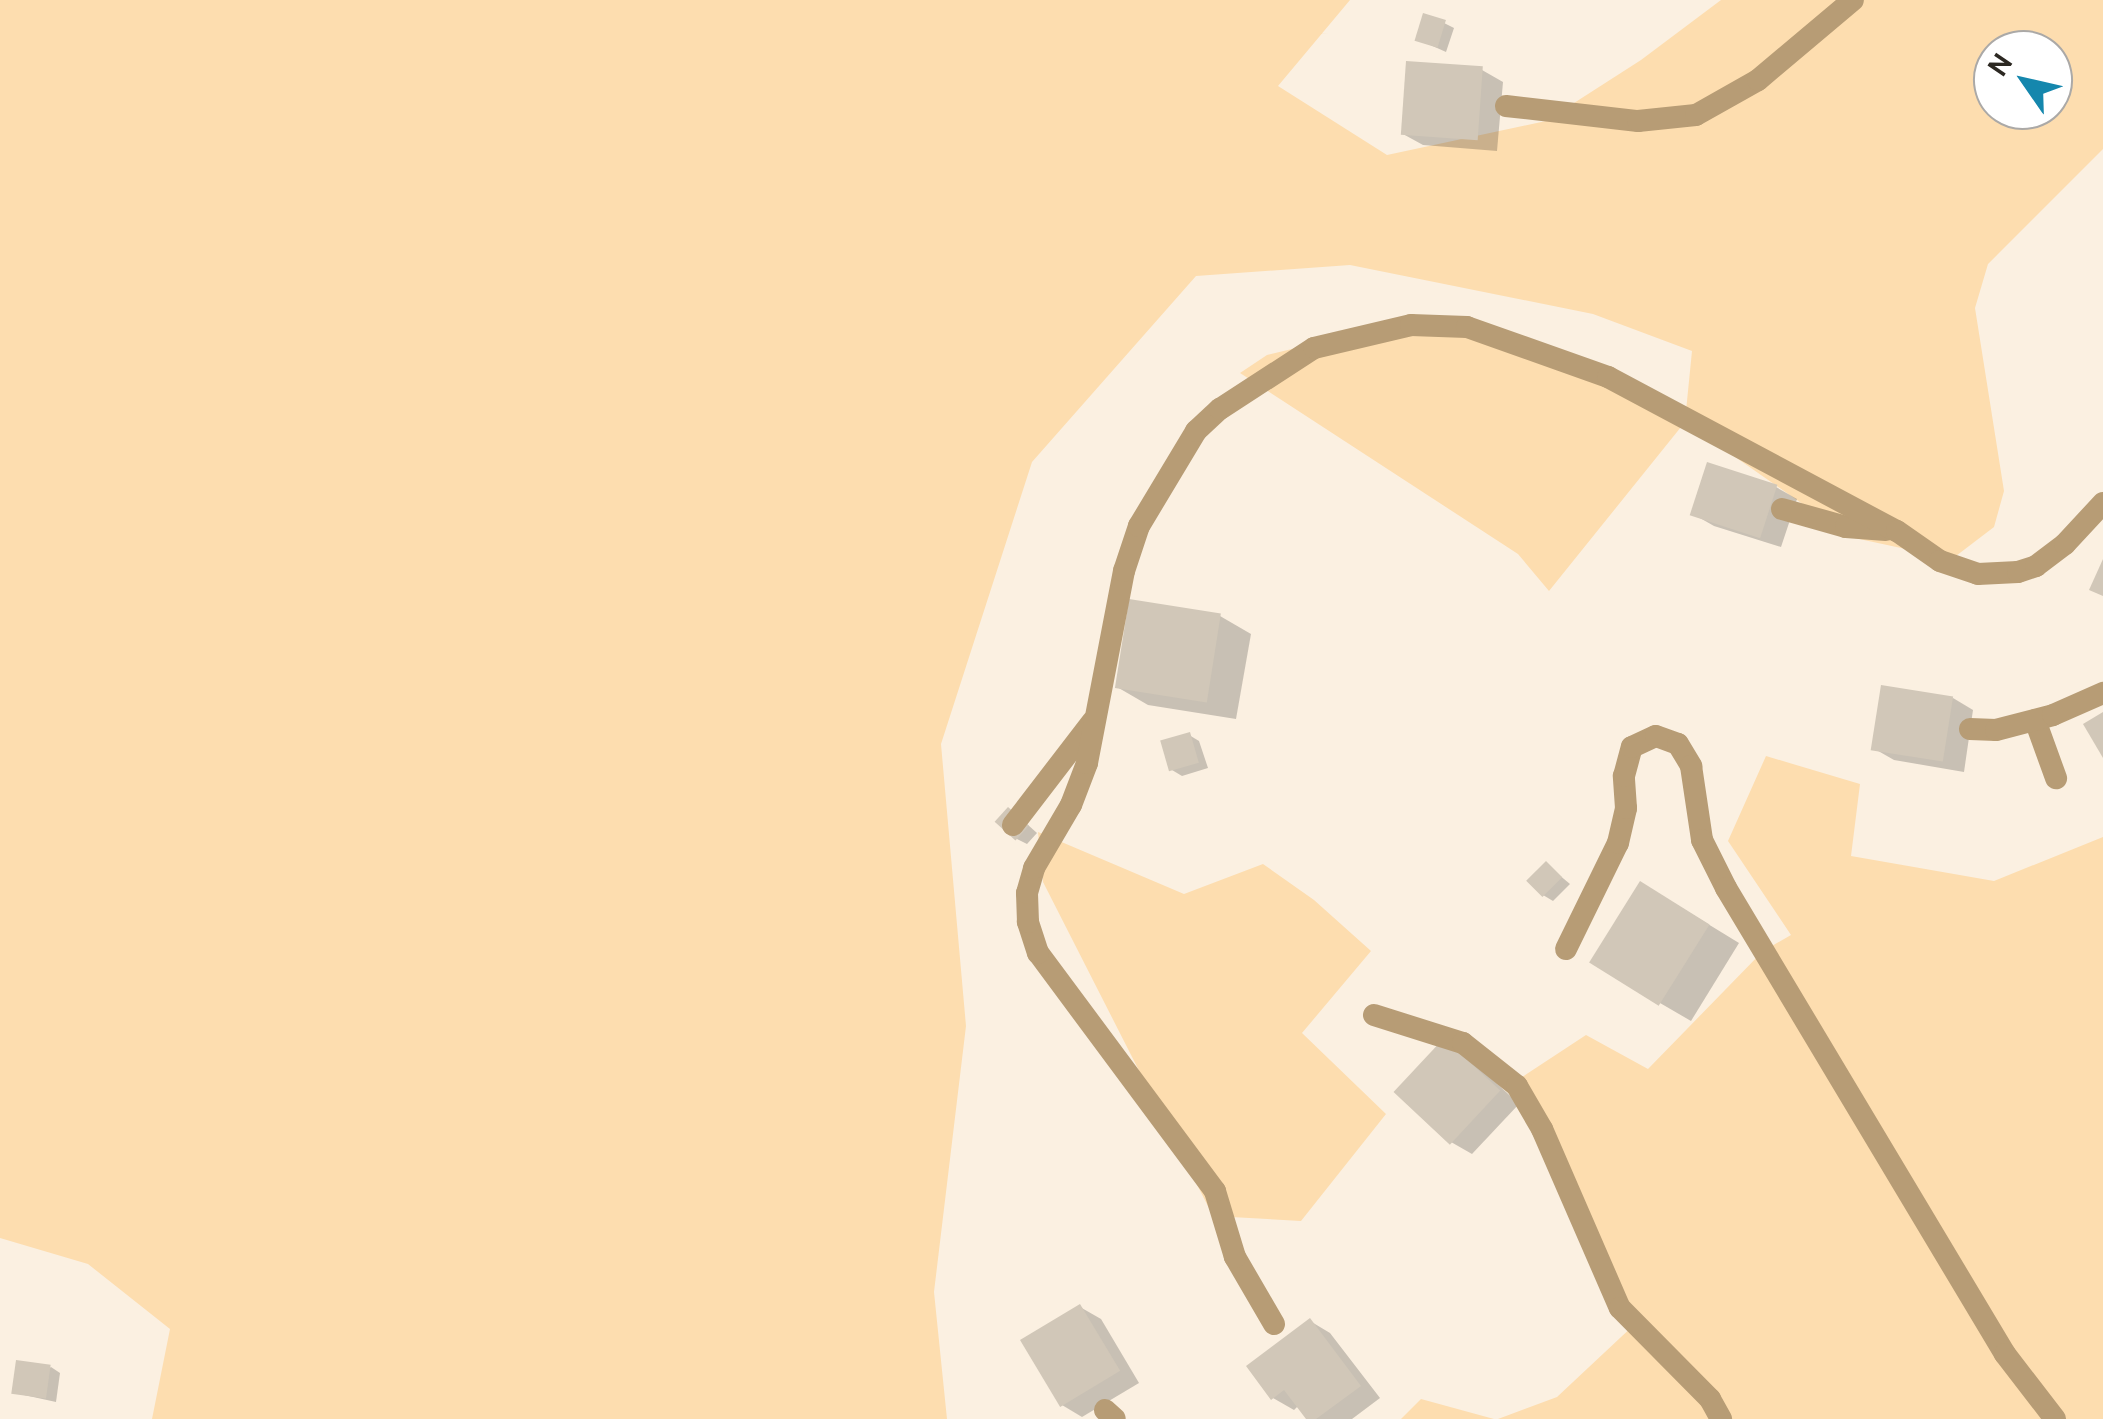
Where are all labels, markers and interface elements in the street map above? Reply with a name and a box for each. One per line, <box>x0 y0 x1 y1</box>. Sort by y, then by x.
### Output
north arrow <box>1973 30 2073 130</box>
text: N <box>1980 47 2019 82</box>

